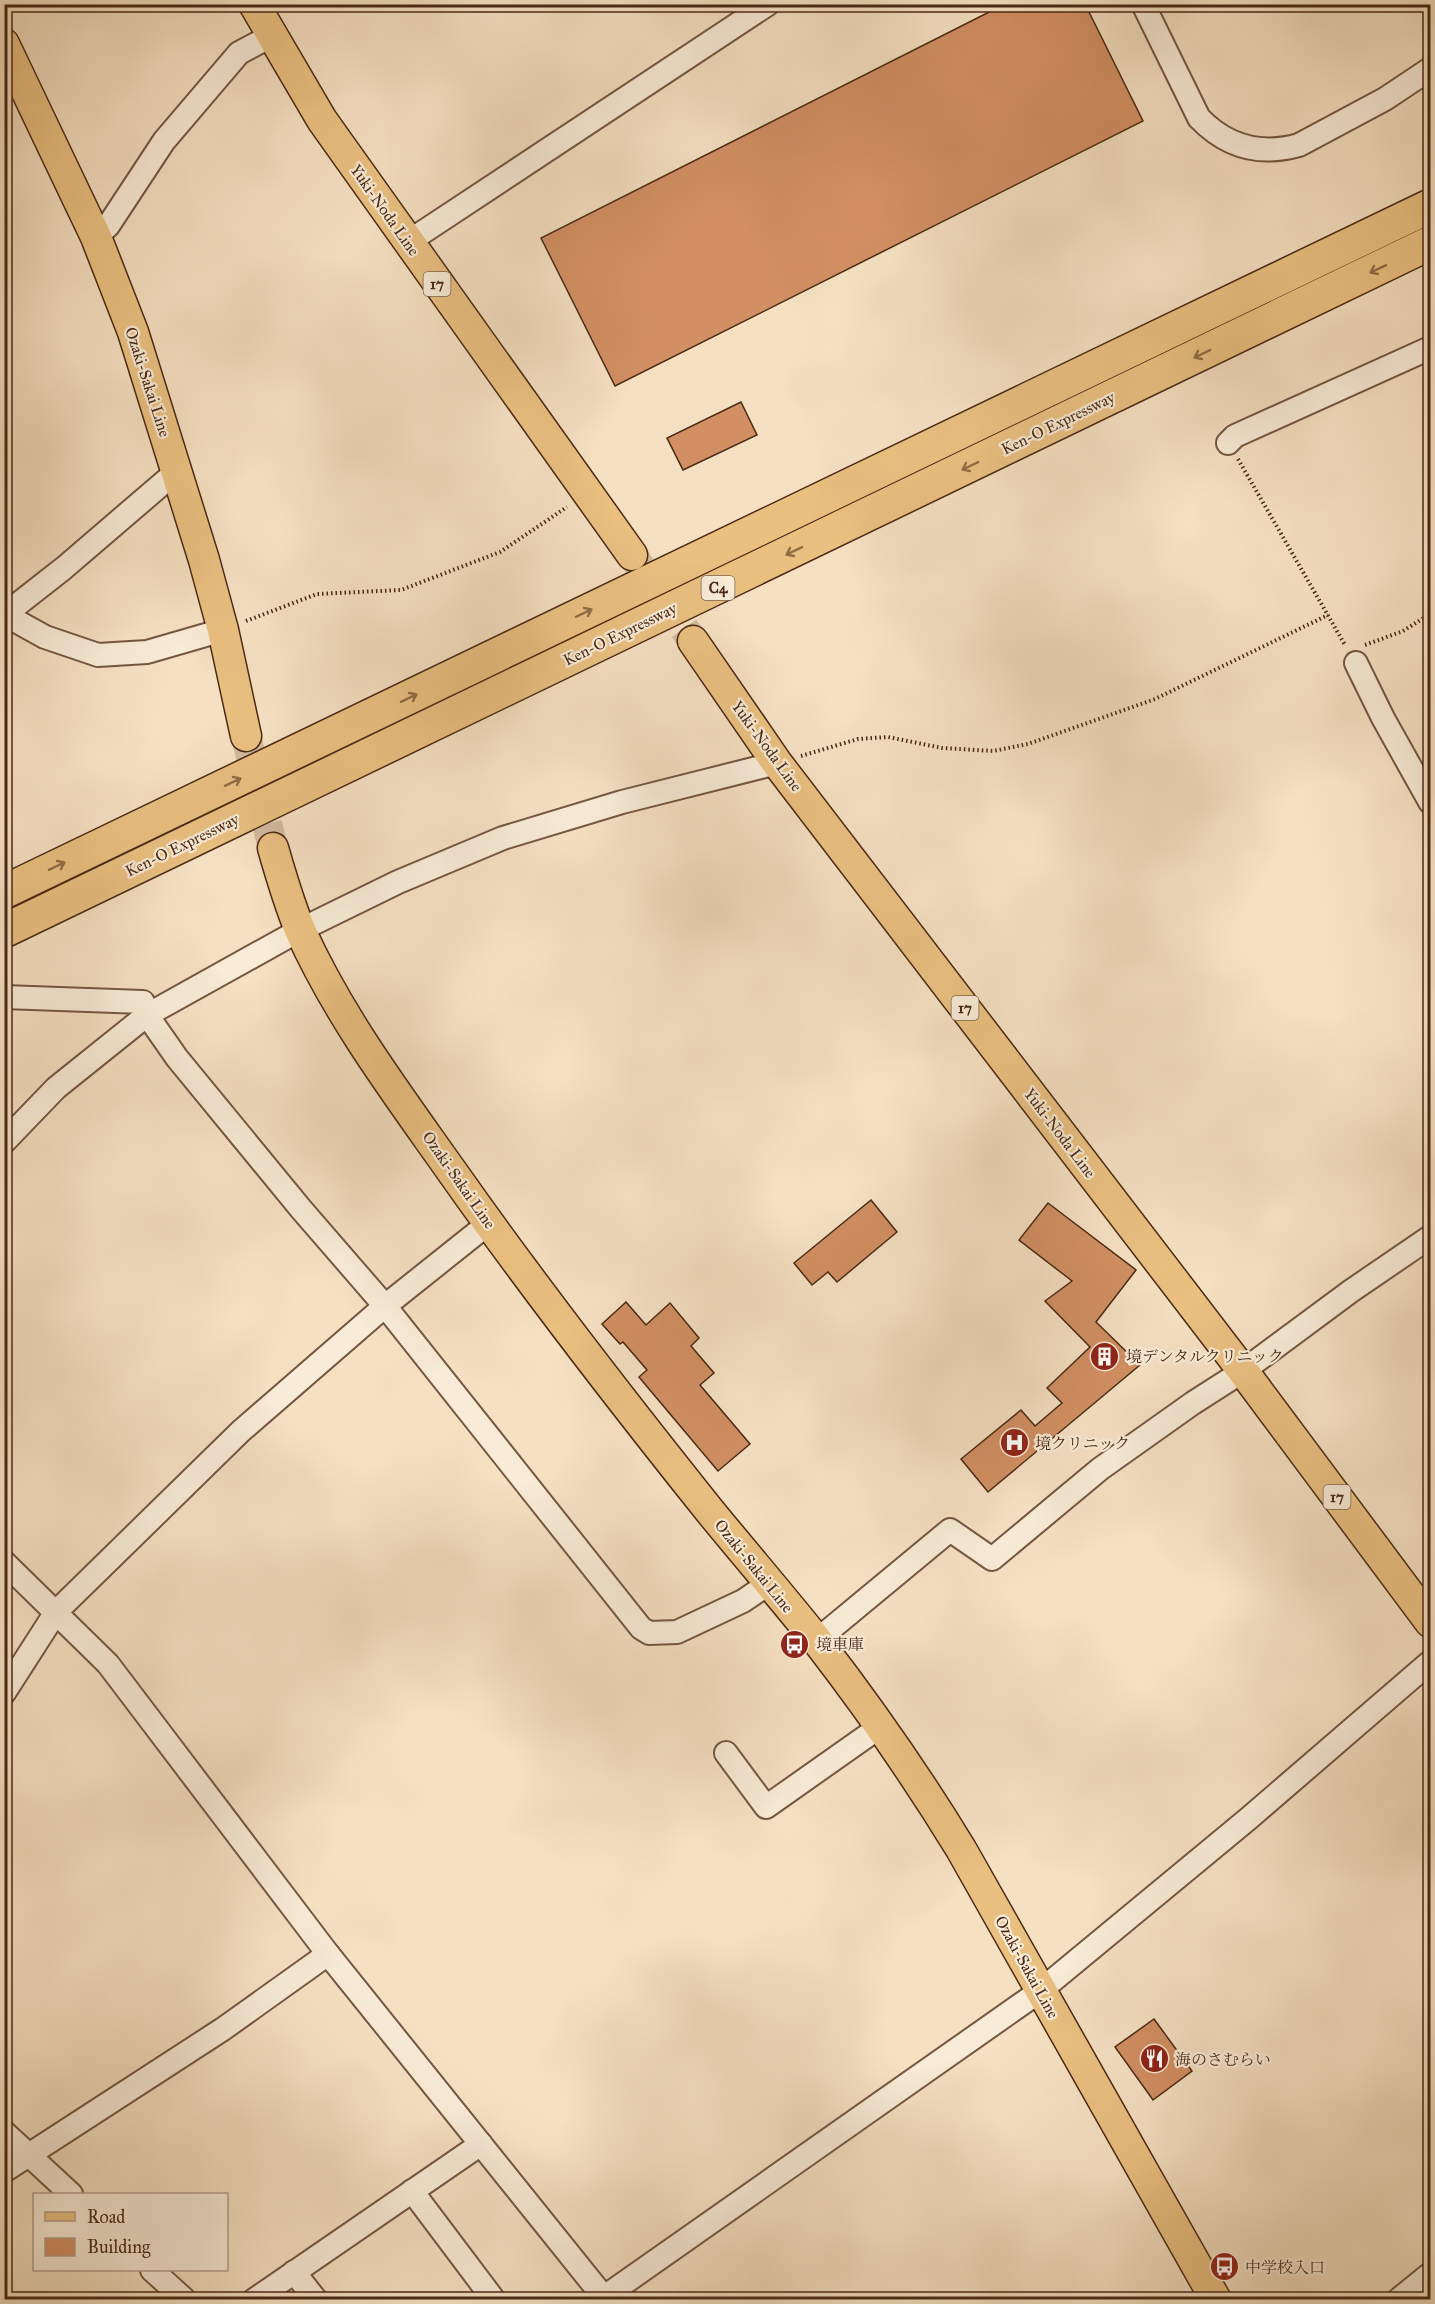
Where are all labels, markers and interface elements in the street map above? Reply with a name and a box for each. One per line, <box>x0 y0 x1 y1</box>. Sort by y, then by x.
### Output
street label: Yuki-Noda Line <box>346 161 424 260</box>
one-way arrow <box>1369 263 1387 275</box>
road number: 17 <box>424 272 450 296</box>
street label: Ozaki-Sakai Line <box>121 325 175 440</box>
one-way arrow <box>1194 348 1212 360</box>
street label: Ken-O Expressway <box>998 387 1118 459</box>
one-way arrow <box>961 461 979 472</box>
one-way arrow <box>786 545 804 557</box>
road number: C4 <box>702 576 734 600</box>
street label: Ken-O Expressway <box>560 598 680 670</box>
one-way arrow <box>575 607 593 619</box>
one-way arrow <box>399 691 417 703</box>
street label: Yuki-Noda Line <box>728 697 806 795</box>
one-way arrow <box>223 776 241 787</box>
street label: Ken-O Expressway <box>122 809 242 881</box>
one-way arrow <box>48 860 66 872</box>
road number: 17 <box>952 996 978 1020</box>
street label: Yuki-Noda Line <box>1020 1084 1100 1182</box>
street label: Ozaki-Sakai Line <box>418 1128 500 1233</box>
building icon: 境デンタルクリニック <box>1089 1340 1121 1372</box>
place label: 境デンタルクリニック <box>1126 1347 1284 1366</box>
hospital icon: 境クリニック <box>998 1427 1030 1459</box>
place label: 境クリニック <box>1035 1434 1130 1453</box>
road number: 17 <box>1324 1485 1350 1509</box>
street label: Ozaki-Sakai Line <box>711 1516 798 1617</box>
bus stop icon: 境車庫 <box>779 1628 811 1660</box>
place label: 境車庫 <box>816 1635 864 1654</box>
street label: Ozaki-Sakai Line <box>991 1912 1063 2022</box>
restaurant icon: 海のさむらい <box>1138 2043 1170 2075</box>
place label: 海のさむらい <box>1175 2050 1271 2069</box>
legend <box>33 2193 228 2271</box>
text: Road <box>87 2206 125 2228</box>
text: Building <box>87 2236 151 2259</box>
bus stop icon: 中学校入口 <box>1208 2251 1240 2283</box>
place label: 中学校入口 <box>1245 2258 1325 2277</box>

